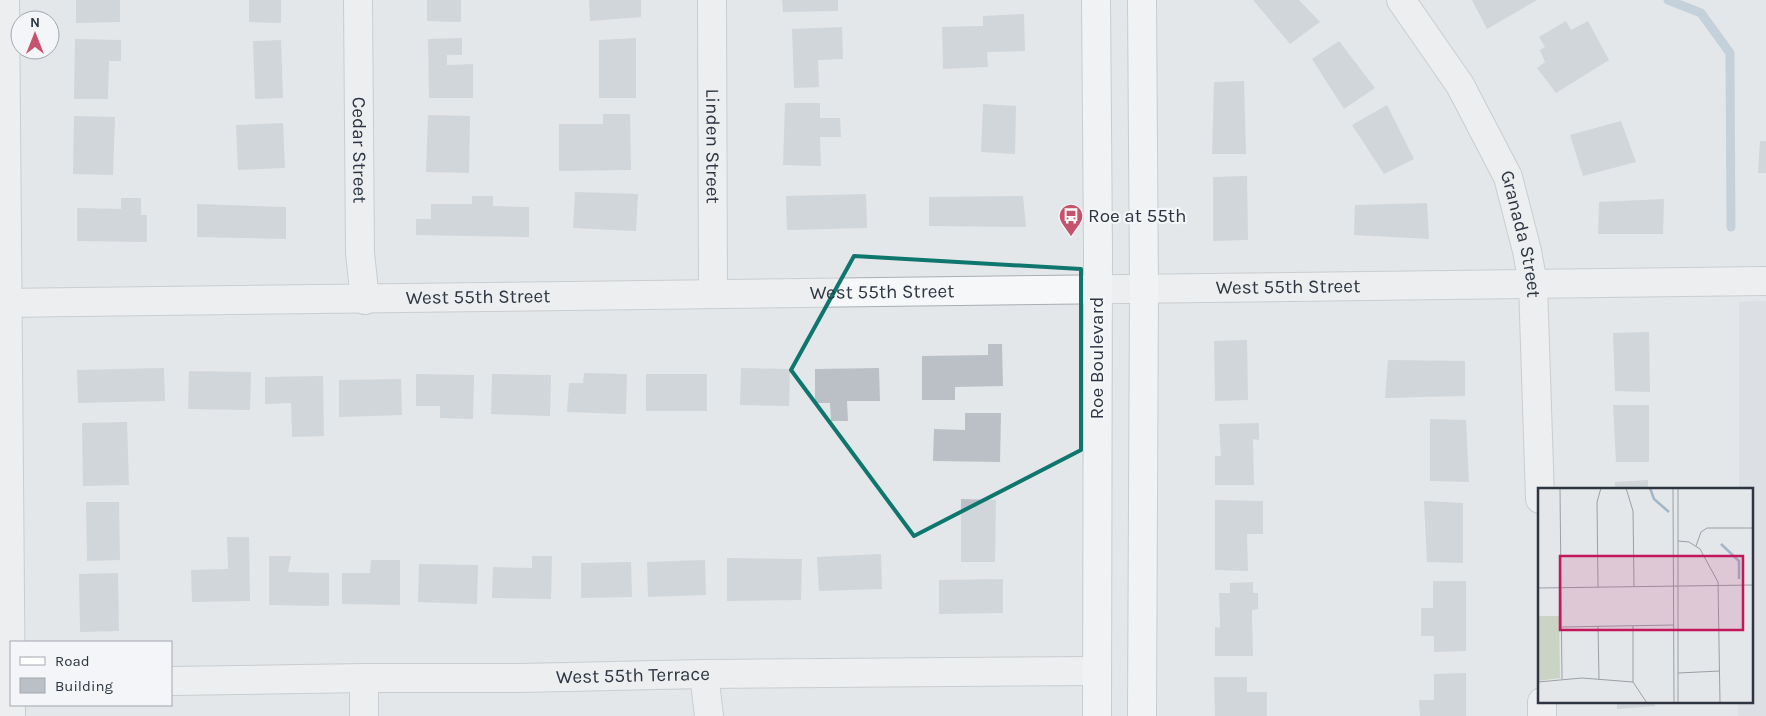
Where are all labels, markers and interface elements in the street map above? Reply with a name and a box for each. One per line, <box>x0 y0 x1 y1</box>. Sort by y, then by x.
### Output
north arrow <box>10 10 60 60</box>
text: N <box>30 14 40 31</box>
street label: Linden Street <box>701 88 724 204</box>
street label: Cedar Street <box>348 97 371 203</box>
street label: Granada Street <box>1495 166 1544 298</box>
bus stop icon: Roe at 55th <box>1058 203 1084 237</box>
place label: Roe at 55th <box>1088 205 1186 227</box>
street label: West 55th Street <box>1215 275 1360 299</box>
street label: West 55th Street <box>809 280 954 304</box>
street label: West 55th Street <box>406 285 550 309</box>
street label: Roe Boulevard <box>1086 296 1108 420</box>
inset map <box>1538 488 1754 704</box>
legend <box>10 641 172 706</box>
text: Road <box>55 652 90 670</box>
street label: West 55th Terrace <box>556 663 710 688</box>
text: Building <box>55 677 113 695</box>

